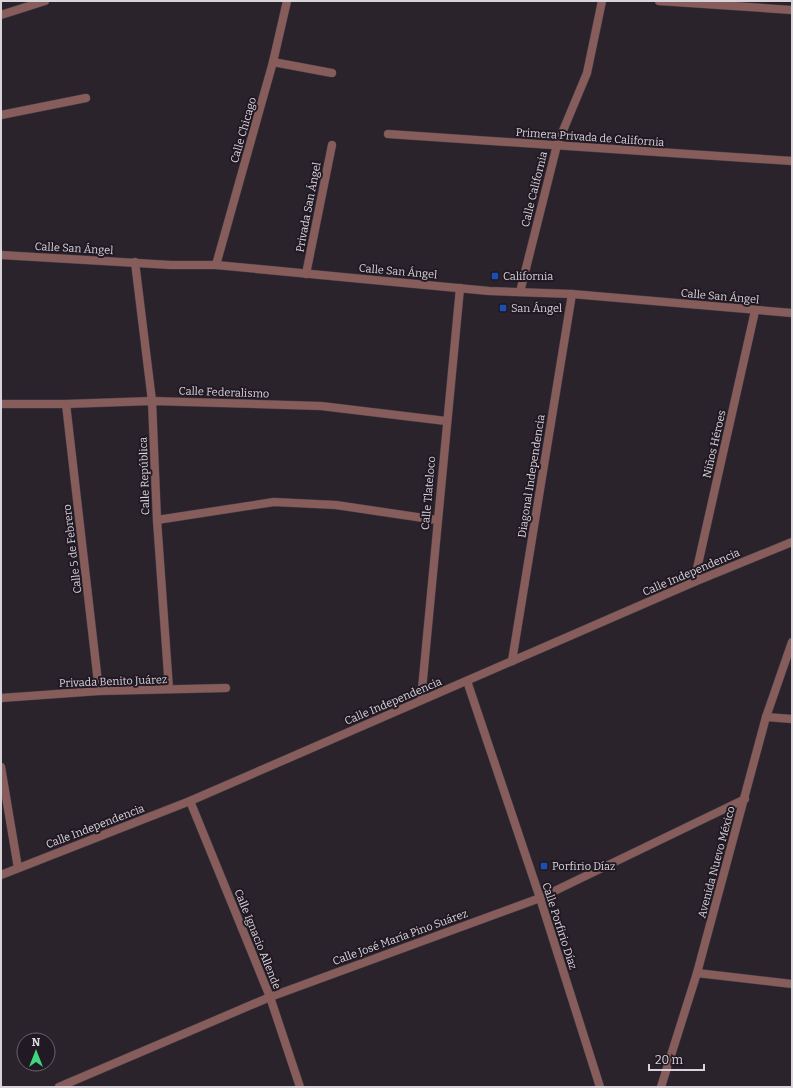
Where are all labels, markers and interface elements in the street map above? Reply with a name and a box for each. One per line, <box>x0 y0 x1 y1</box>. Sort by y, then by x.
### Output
street label: Calle Chicago <box>228 96 259 165</box>
street label: Primera Privada de California <box>515 126 665 149</box>
street label: Calle California <box>519 150 550 228</box>
street label: Privada San Ángel <box>292 161 324 253</box>
street label: Calle San Ángel <box>34 239 114 257</box>
street label: Calle San Ángel <box>358 261 438 281</box>
place label: California <box>503 270 553 283</box>
marker: California <box>490 271 500 281</box>
street label: Calle San Ángel <box>680 286 760 306</box>
place label: San Ángel <box>511 301 562 315</box>
marker: San Ángel <box>498 303 508 313</box>
street label: Calle Federalismo <box>178 384 270 401</box>
street label: Niños Héroes <box>700 409 729 479</box>
street label: Diagonal Independencia <box>515 414 548 539</box>
street label: Calle República <box>137 437 152 515</box>
street label: Calle Tlateloco <box>419 456 438 530</box>
street label: Calle 5 de Febrero <box>61 504 84 594</box>
street label: Calle Independencia <box>641 546 742 599</box>
street label: Privada Benito Juárez <box>59 673 167 690</box>
street label: Calle Independencia <box>343 675 444 728</box>
street label: Calle Independencia <box>44 802 146 851</box>
street label: Avenida Nuevo México <box>695 805 738 920</box>
place label: Porfirio Díaz <box>552 860 615 873</box>
marker: Porfirio Díaz <box>539 861 549 871</box>
street label: Calle Porfirio Díaz <box>539 881 580 971</box>
street label: Calle Ignacio Allende <box>231 887 284 991</box>
street label: Calle José María Pino Suárez <box>331 907 470 968</box>
north arrow <box>16 1032 56 1072</box>
text: N <box>32 1036 41 1049</box>
scale bar <box>649 1046 704 1072</box>
text: 20 m <box>655 1053 684 1067</box>

